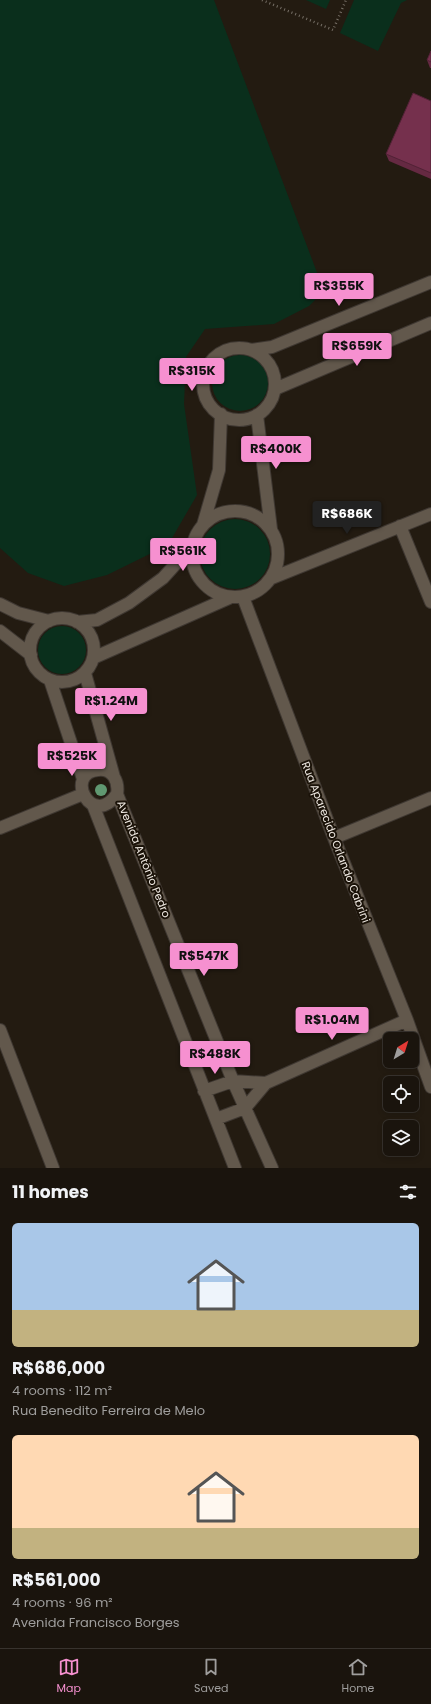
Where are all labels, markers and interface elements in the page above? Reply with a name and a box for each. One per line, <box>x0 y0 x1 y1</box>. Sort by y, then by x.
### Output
pin: R$355K <box>306 273 372 307</box>
text: R$355K <box>314 276 364 295</box>
pin: R$659K <box>324 333 390 367</box>
text: R$659K <box>332 336 382 355</box>
pin: R$315K <box>159 358 225 392</box>
text: R$315K <box>168 361 216 380</box>
pin: R$400K <box>243 436 309 470</box>
text: R$400K <box>250 439 302 458</box>
pin: R$686K <box>314 501 380 535</box>
text: R$686K <box>321 504 373 523</box>
pin: R$561K <box>150 538 216 572</box>
text: R$561K <box>159 541 207 560</box>
pin: R$1.24M <box>74 688 148 722</box>
text: R$1.24M <box>84 691 138 710</box>
pin: R$525K <box>39 743 105 777</box>
text: R$525K <box>47 746 97 765</box>
street label: Rua Aparecido Orlando Cabrini <box>298 759 374 925</box>
street label: Avenida Antônio Pedro <box>113 798 175 920</box>
pin: R$547K <box>171 943 237 977</box>
text: R$547K <box>179 946 229 965</box>
pin: R$1.04M <box>295 1007 369 1041</box>
text: R$1.04M <box>305 1010 359 1029</box>
north arrow <box>383 1032 419 1068</box>
map controls <box>383 1032 419 1156</box>
pin: R$488K <box>182 1041 248 1075</box>
text: R$488K <box>189 1044 241 1063</box>
button: locate <box>383 1076 419 1112</box>
button: layers <box>383 1120 419 1156</box>
text: 11 homes <box>12 1180 89 1204</box>
icon: filters <box>397 1181 419 1203</box>
icon: home <box>180 1249 252 1321</box>
text: R$686,000 <box>12 1356 105 1380</box>
text: 4 rooms · 112 m² <box>12 1381 112 1400</box>
text: Rua Benedito Ferreira de Melo <box>12 1401 205 1420</box>
icon: home <box>180 1461 252 1533</box>
text: R$561,000 <box>12 1568 101 1592</box>
text: 4 rooms · 96 m² <box>12 1593 113 1612</box>
text: Avenida Francisco Borges <box>12 1613 180 1632</box>
tab: Map <box>57 1656 81 1697</box>
tab: Saved <box>194 1656 228 1697</box>
tab: Home <box>342 1656 374 1697</box>

